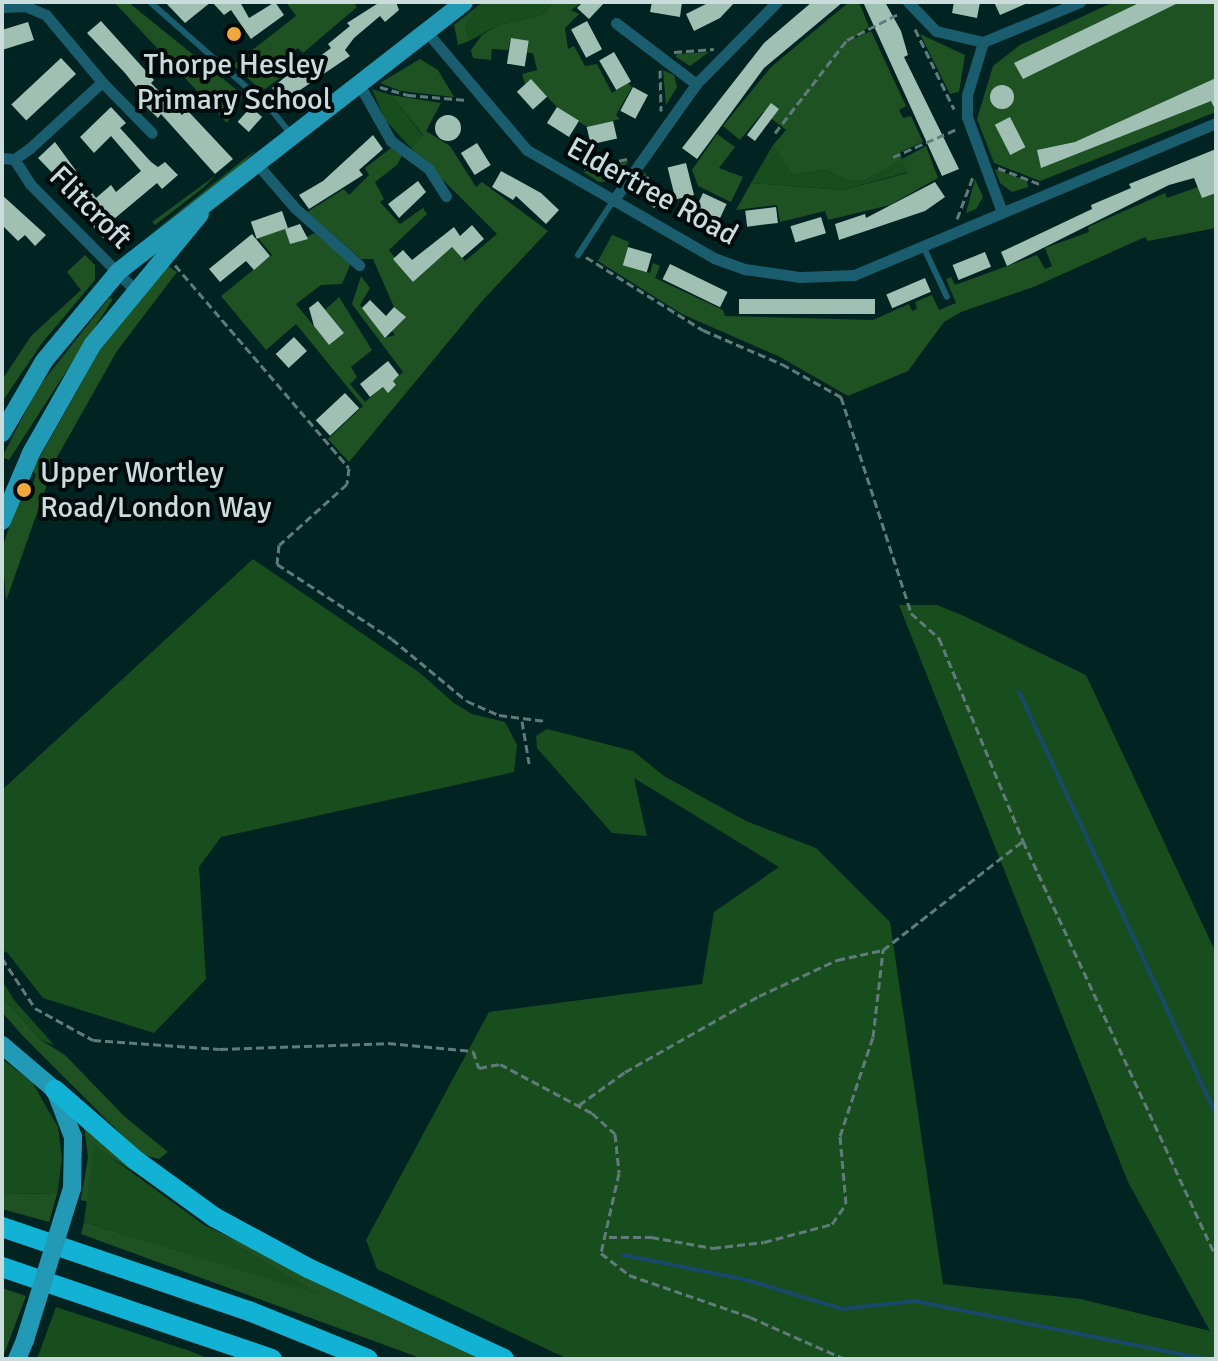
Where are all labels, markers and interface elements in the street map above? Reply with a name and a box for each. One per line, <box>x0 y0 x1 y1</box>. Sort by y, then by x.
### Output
marker: Thorpe Hesley Primary School <box>225 25 243 43</box>
place label: Thorpe Hesley Primary School <box>137 47 331 118</box>
street label: Eldertree Road <box>560 130 744 254</box>
street label: Flitcroft <box>41 159 139 257</box>
place label: Upper Wortley Road/London Way <box>40 455 271 526</box>
marker: Upper Wortley Road/London Way <box>15 481 33 499</box>

